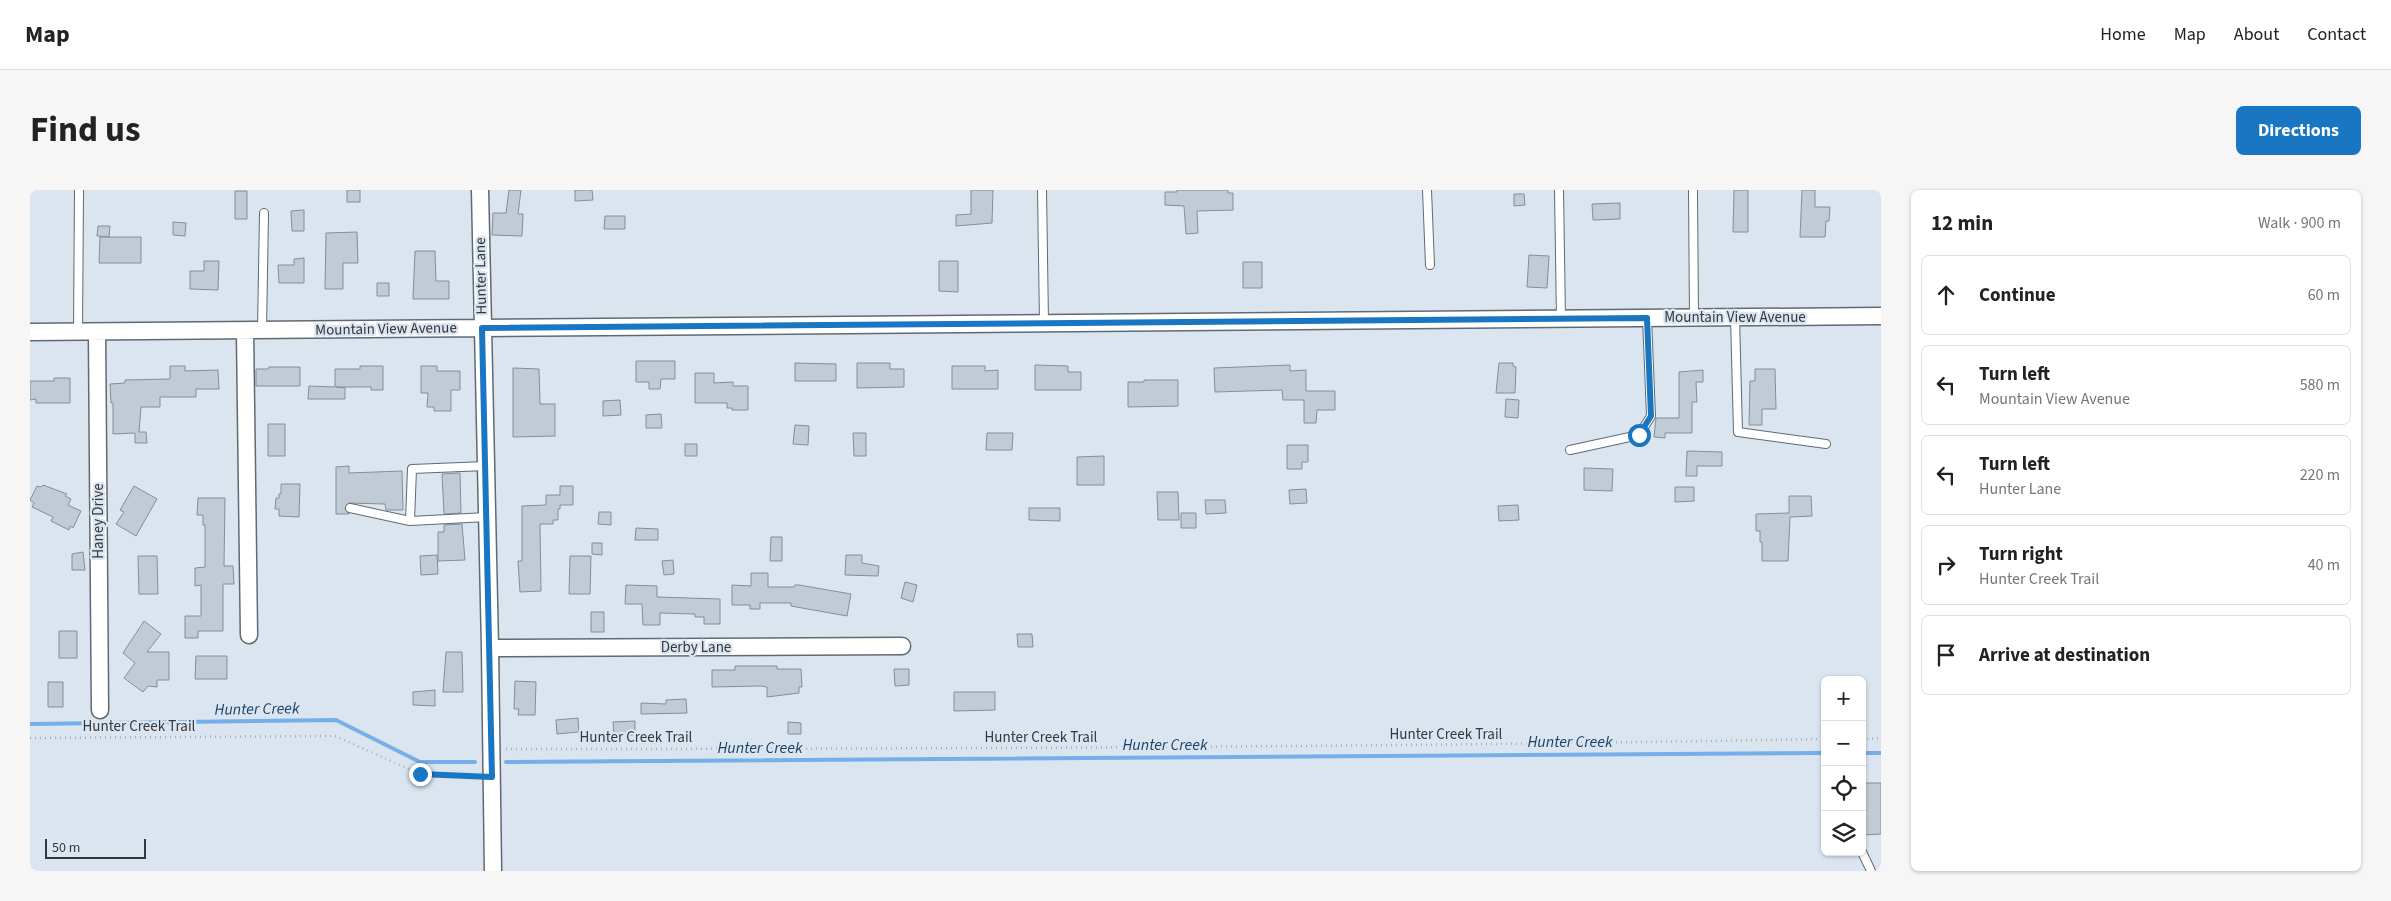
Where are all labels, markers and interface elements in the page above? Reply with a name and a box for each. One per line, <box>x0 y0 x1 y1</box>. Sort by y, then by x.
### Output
text: Map <box>25 17 70 52</box>
text: Home <box>2100 22 2146 47</box>
text: Map <box>2174 22 2206 47</box>
text: About <box>2234 22 2279 47</box>
text: Contact <box>2307 22 2366 47</box>
text: Find us <box>30 105 140 155</box>
button: Directions <box>2236 106 2361 155</box>
text: 12 min <box>1931 208 1993 238</box>
text: Walk · 900 m <box>2258 212 2341 234</box>
street label: Hunter Lane <box>470 237 492 315</box>
icon: ahead <box>1932 281 1960 309</box>
text: Continue <box>1979 282 2056 309</box>
text: 60 m <box>2308 284 2340 306</box>
street label: Mountain View Avenue <box>1664 307 1806 328</box>
street label: Mountain View Avenue <box>315 317 457 341</box>
text: Turn left <box>1979 361 2050 388</box>
icon: left <box>1932 371 1960 399</box>
text: 580 m <box>2300 374 2340 396</box>
text: Mountain View Avenue <box>1979 388 2130 410</box>
route start <box>1628 424 1651 447</box>
text: Turn left <box>1979 451 2050 478</box>
icon: left <box>1932 461 1960 489</box>
text: 220 m <box>2300 464 2340 486</box>
text: Hunter Lane <box>1979 478 2061 500</box>
street label: Haney Drive <box>88 483 109 559</box>
text: Turn right <box>1979 541 2063 568</box>
icon: right <box>1932 551 1960 579</box>
text: 40 m <box>2308 554 2340 576</box>
text: Hunter Creek Trail <box>1979 568 2099 590</box>
street label: Derby Lane <box>661 637 731 658</box>
icon: arrive <box>1932 641 1960 669</box>
text: Arrive at destination <box>1979 642 2150 669</box>
map controls <box>1821 676 1866 856</box>
button: + <box>1821 676 1866 721</box>
water label: Hunter Creek <box>214 697 300 721</box>
street label: Hunter Creek Trail <box>83 716 196 737</box>
button: − <box>1821 721 1866 766</box>
street label: Hunter Creek Trail <box>1390 724 1503 745</box>
street label: Hunter Creek Trail <box>580 727 693 748</box>
street label: Hunter Creek Trail <box>985 727 1098 748</box>
water label: Hunter Creek <box>1527 731 1613 753</box>
water label: Hunter Creek <box>1122 734 1208 756</box>
water label: Hunter Creek <box>717 737 803 759</box>
route end <box>409 763 432 786</box>
button: locate <box>1821 766 1866 811</box>
button: layers <box>1821 811 1866 856</box>
scale bar <box>45 836 146 859</box>
text: 50 m <box>52 838 80 858</box>

